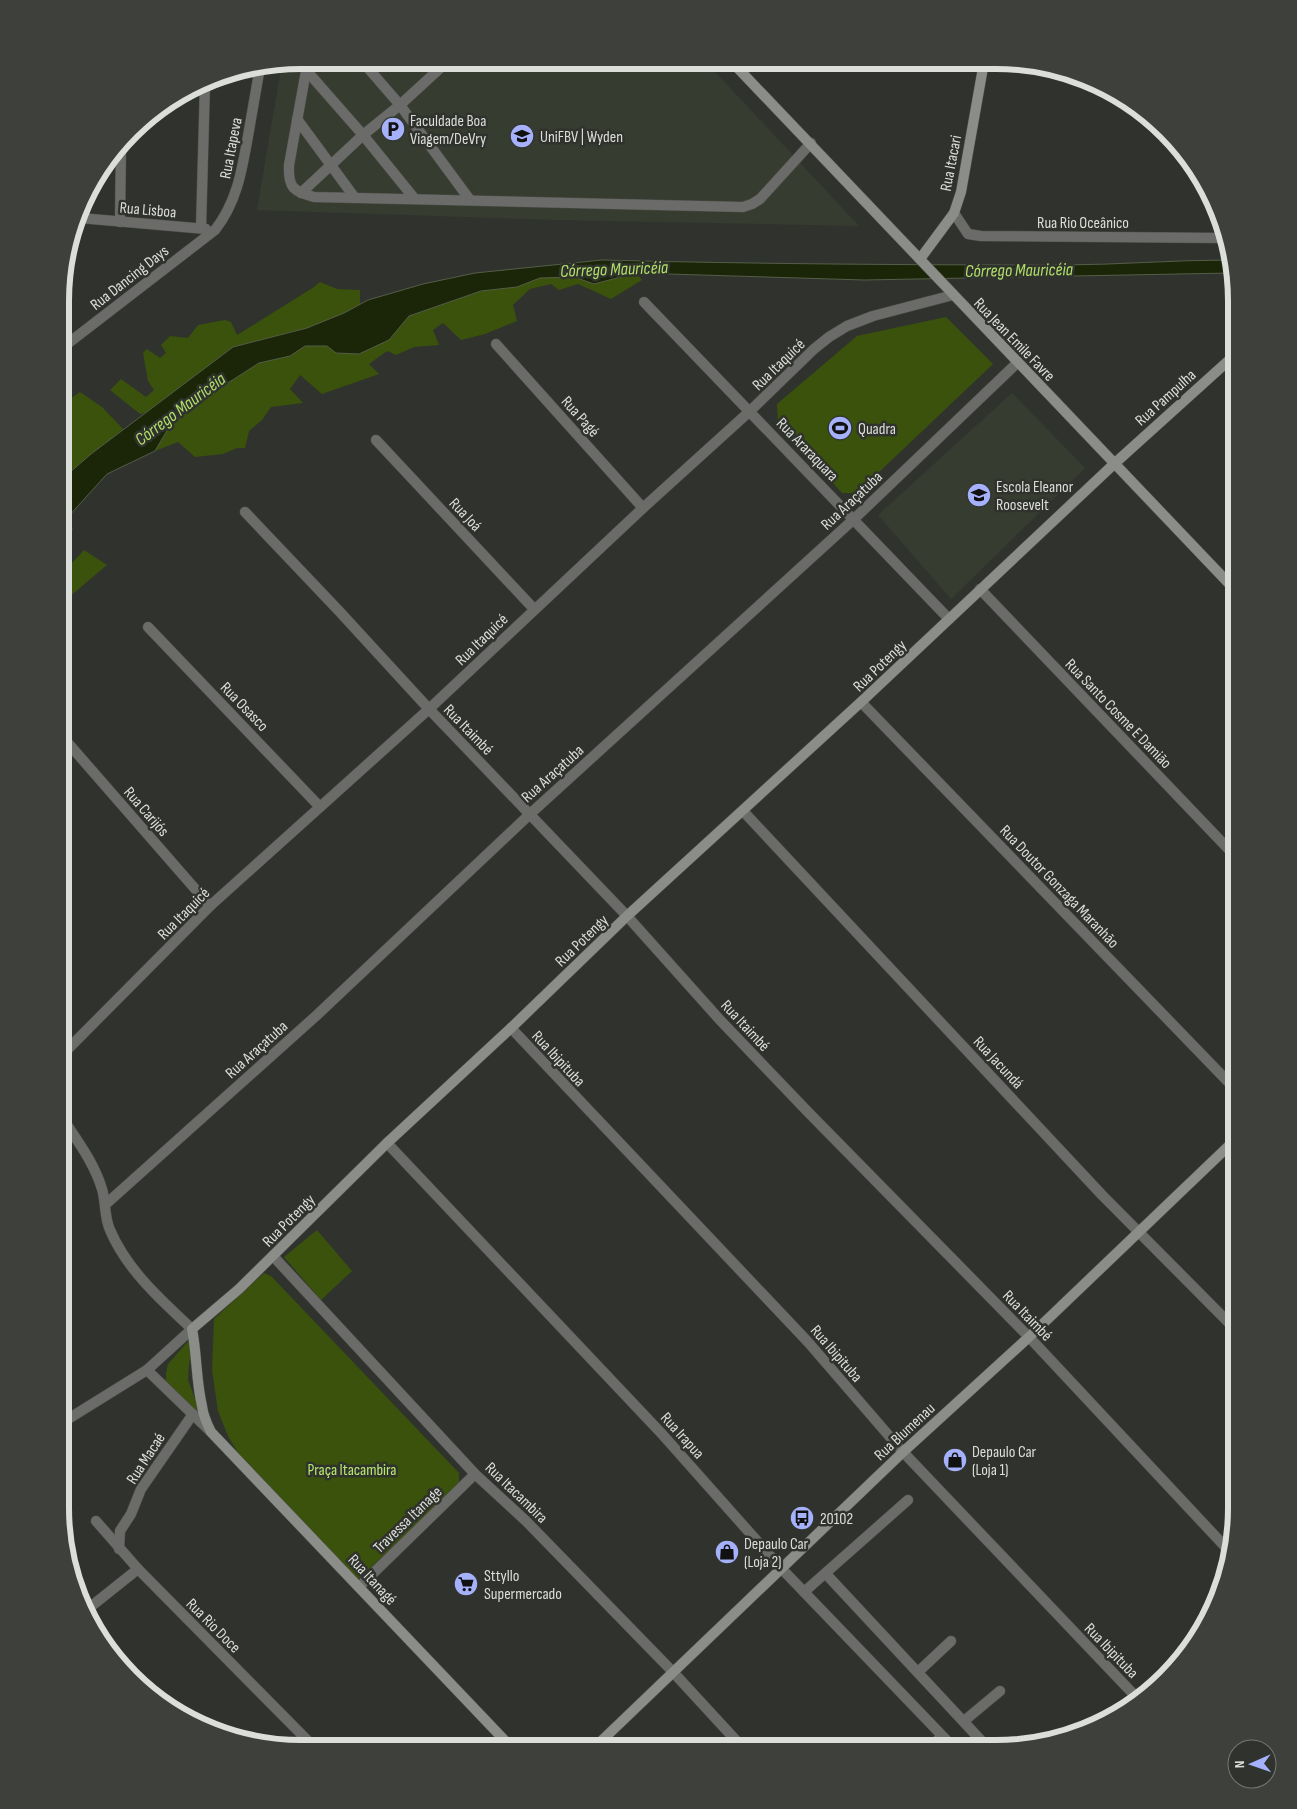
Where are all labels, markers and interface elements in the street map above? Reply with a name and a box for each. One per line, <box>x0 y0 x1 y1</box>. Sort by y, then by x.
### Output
place label: Faculdade Boa Viagem/DeVry <box>410 112 486 149</box>
street label: Rua Itapeva <box>216 116 247 181</box>
parking icon: Faculdade Boa Viagem/DeVry <box>380 116 406 142</box>
school or university icon: UniFBV | Wyden <box>509 123 535 149</box>
place label: UniFBV | Wyden <box>540 128 623 147</box>
street label: Rua Itacari <box>937 134 966 193</box>
street label: Rua Lisboa <box>119 199 177 222</box>
street label: Rua Rio Oceânico <box>1037 214 1129 233</box>
street label: Rua Dancing Days <box>87 241 173 315</box>
water label: Córrego Mauricéia <box>560 257 669 282</box>
water label: Córrego Mauricéia <box>965 259 1074 282</box>
street label: Rua Jean Emile Favre <box>969 294 1058 386</box>
street label: Rua Itaquicé <box>749 335 809 395</box>
street label: Rua Pampulha <box>1132 366 1200 430</box>
water label: Córrego Mauricéia <box>131 368 230 450</box>
street label: Rua Pagé <box>557 393 603 441</box>
street label: Rua Araraquara <box>772 414 842 486</box>
sports icon: Quadra <box>827 415 853 441</box>
place label: Quadra <box>858 420 896 439</box>
street label: Rua Araçatuba <box>817 468 887 534</box>
place label: Escola Eleanor Roosevelt <box>996 478 1074 515</box>
school or university icon: Escola Eleanor Roosevelt <box>966 482 992 508</box>
street label: Rua Joá <box>445 494 485 536</box>
street label: Rua Itaquicé <box>452 610 512 670</box>
street label: Rua Potengy <box>850 636 911 696</box>
street label: Rua Santo Cosme E Damião <box>1061 655 1175 773</box>
street label: Rua Osasco <box>216 678 272 736</box>
street label: Rua Itaimbé <box>439 701 497 759</box>
street label: Rua Araçatuba <box>518 741 588 807</box>
street label: Rua Carijós <box>119 783 173 841</box>
street label: Rua Doutor Gonzaga Maranhão <box>995 822 1123 952</box>
street label: Rua Itaquicé <box>154 884 214 944</box>
street label: Rua Potengy <box>552 911 613 971</box>
street label: Rua Itaimbé <box>716 996 773 1056</box>
street label: Rua Araçatuba <box>222 1017 292 1083</box>
street label: Rua Ibipituba <box>527 1027 589 1091</box>
street label: Rua Jacundá <box>969 1033 1027 1093</box>
street label: Rua Potengy <box>259 1191 319 1251</box>
street label: Rua Itaimbé <box>998 1287 1056 1345</box>
street label: Rua Ibipituba <box>806 1321 866 1386</box>
street label: Rua Blumenau <box>871 1399 939 1465</box>
street label: Rua Irapua <box>656 1409 708 1463</box>
street label: Rua Macaé <box>123 1430 170 1488</box>
place label: Depaulo Car (Loja 1) <box>972 1443 1037 1480</box>
shop icon: Depaulo Car (Loja 1) <box>942 1447 968 1473</box>
street label: Rua Itacambira <box>481 1459 551 1528</box>
park label: Praça Itacambira <box>307 1461 397 1480</box>
street label: Travessa Itanage <box>370 1483 446 1558</box>
bus stop icon: 20102 <box>789 1505 815 1531</box>
place label: 20102 <box>820 1510 853 1529</box>
place label: Depaulo Car (Loja 2) <box>744 1535 809 1572</box>
shop icon: Depaulo Car (Loja 2) <box>714 1539 740 1565</box>
street label: Rua Itanagé <box>344 1551 400 1609</box>
place label: Sttyllo Supermercado <box>484 1567 562 1604</box>
supermarket icon: Sttyllo Supermercado <box>453 1571 479 1597</box>
street label: Rua Rio Doce <box>182 1595 244 1657</box>
street label: Rua Ibipituba <box>1080 1619 1142 1683</box>
north arrow <box>1227 1739 1277 1789</box>
text: N <box>1231 1760 1248 1768</box>

